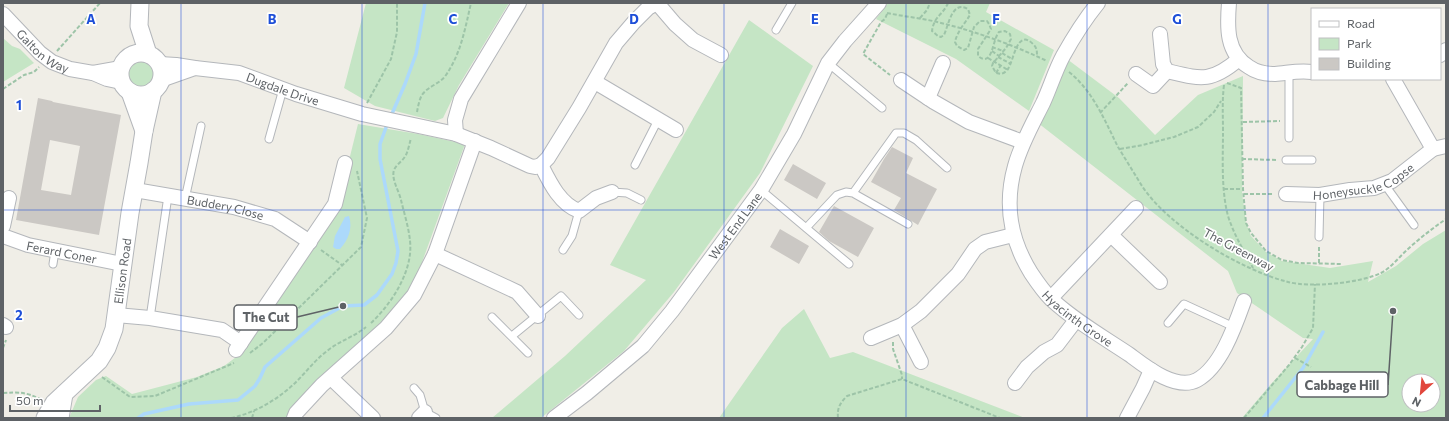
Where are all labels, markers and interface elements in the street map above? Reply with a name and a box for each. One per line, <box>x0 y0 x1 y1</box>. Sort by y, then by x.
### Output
legend <box>1311 8 1441 80</box>
text: A <box>86 11 96 27</box>
text: B <box>268 11 277 27</box>
text: C <box>449 11 458 27</box>
text: D <box>629 11 639 27</box>
text: E <box>811 11 819 27</box>
text: F <box>992 11 1000 27</box>
text: G <box>1172 11 1182 27</box>
text: Road <box>1347 16 1375 30</box>
street label: Galton Way <box>14 26 71 75</box>
text: Park <box>1347 36 1373 50</box>
text: Building <box>1347 56 1391 70</box>
street label: Dugdale Drive <box>245 69 321 108</box>
text: 1 <box>16 97 22 113</box>
street label: Honeysuckle Copse <box>1313 160 1416 202</box>
street label: West End Lane <box>705 189 764 262</box>
street label: Buddery Close <box>186 192 265 222</box>
street label: The Greenway <box>1201 225 1277 273</box>
street label: Ellison Road <box>111 237 133 305</box>
street label: Ferard Coner <box>25 238 98 266</box>
street label: Hyacinth Grove <box>1039 287 1115 349</box>
callout: The Cut <box>234 305 297 330</box>
text: 2 <box>15 307 23 323</box>
text: The Cut <box>242 309 290 325</box>
callout: Cabbage Hill <box>1297 372 1388 397</box>
north arrow <box>1401 373 1441 413</box>
text: Cabbage Hill <box>1305 377 1379 393</box>
scale bar <box>10 387 100 413</box>
text: 50 m <box>16 393 44 407</box>
text: N <box>1410 395 1423 410</box>

